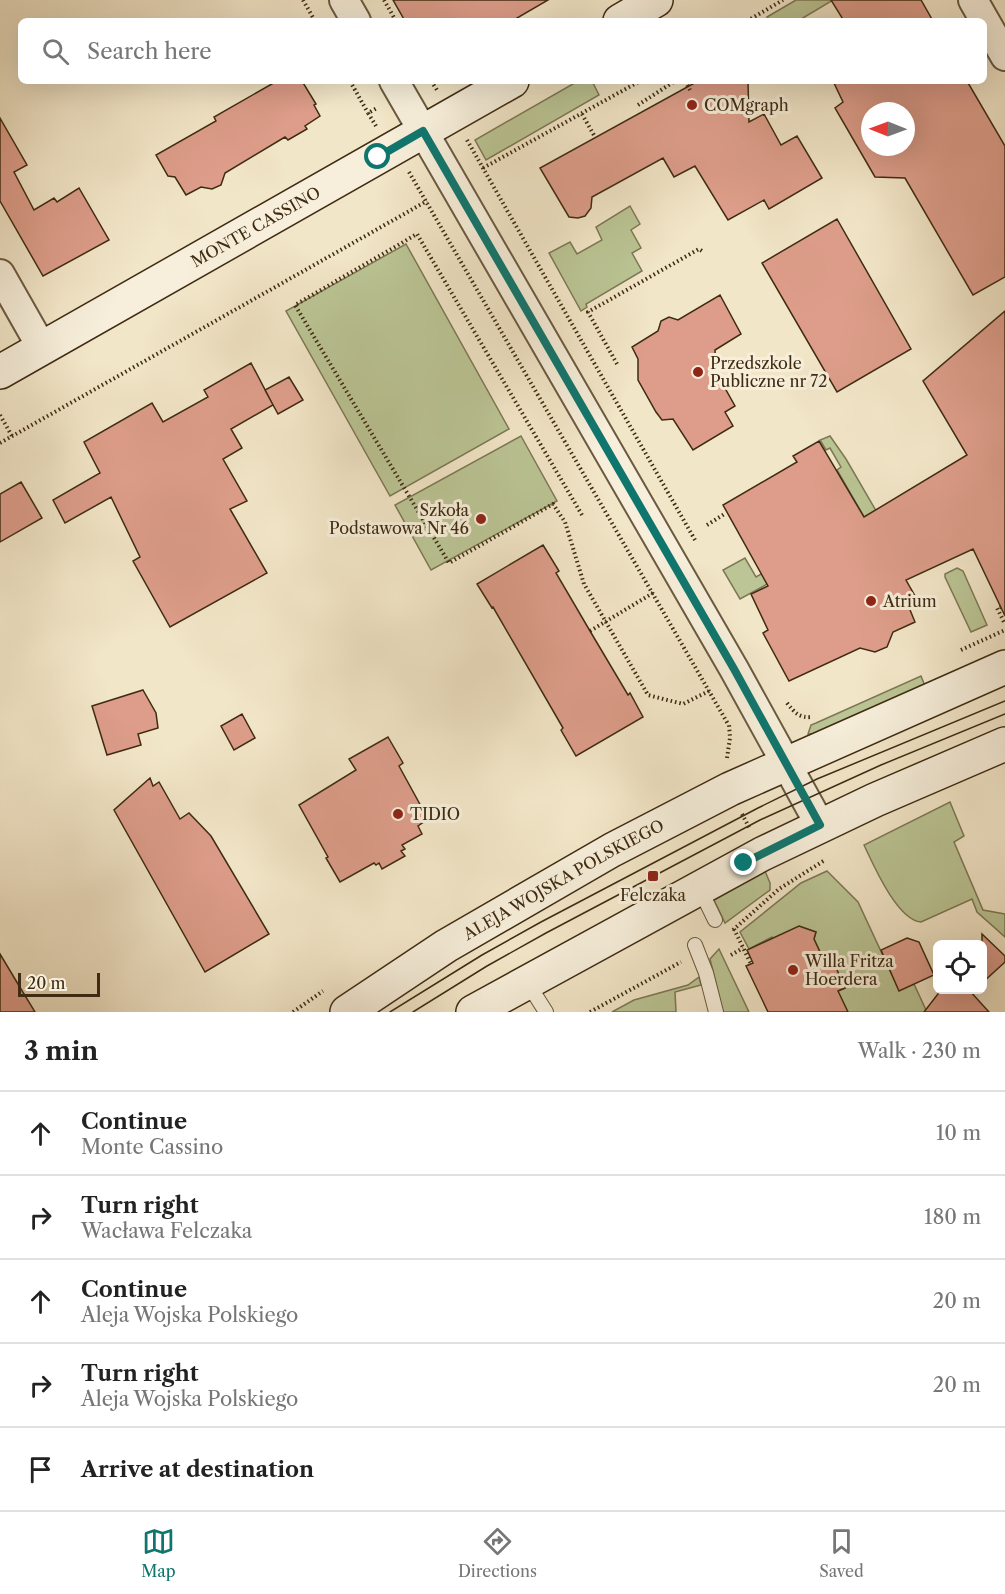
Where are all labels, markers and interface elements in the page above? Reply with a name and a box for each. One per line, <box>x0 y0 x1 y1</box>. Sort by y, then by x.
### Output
search box <box>18 18 987 84</box>
icon: search <box>39 35 72 68</box>
text: Search here <box>87 38 212 65</box>
place label: COMgraph <box>704 95 789 115</box>
marker: COMgraph <box>685 98 699 112</box>
north arrow <box>861 102 915 156</box>
route start <box>364 143 390 169</box>
street label: MONTE CASSINO <box>187 182 324 271</box>
place label: Przedszkole Publiczne nr 72 <box>710 353 827 391</box>
marker: Przedszkole Publiczne nr 72 <box>691 365 705 379</box>
place label: Szkoła Podstawowa Nr 46 <box>329 500 470 538</box>
marker: Szkoła Podstawowa Nr 46 <box>474 512 488 526</box>
place label: Atrium <box>882 591 937 611</box>
marker: Atrium <box>864 594 878 608</box>
place label: TIDIO <box>410 804 460 824</box>
marker: TIDIO <box>391 807 405 821</box>
street label: ALEJA WOJSKA POLSKIEGO <box>459 815 667 944</box>
route end <box>730 849 756 875</box>
marker: Felczaka <box>646 869 660 883</box>
place label: Felczaka <box>620 885 687 905</box>
map controls <box>933 940 987 994</box>
button: locate <box>933 940 987 994</box>
place label: Willa Fritza Hoerdera <box>804 951 894 989</box>
marker: Willa Fritza Hoerdera <box>786 963 800 977</box>
scale bar <box>18 970 100 998</box>
text: 20 m <box>27 973 66 993</box>
text: 3 min <box>24 1035 98 1067</box>
text: Walk · 230 m <box>858 1039 981 1063</box>
text: Continue <box>81 1108 187 1135</box>
icon: ahead <box>24 1117 57 1150</box>
text: 10 m <box>936 1121 981 1145</box>
text: Monte Cassino <box>81 1135 223 1159</box>
text: Turn right <box>81 1192 199 1219</box>
icon: right <box>24 1201 57 1234</box>
text: 180 m <box>924 1205 981 1229</box>
text: Wacława Felczaka <box>81 1219 252 1243</box>
text: Continue <box>81 1276 187 1303</box>
icon: ahead <box>24 1285 57 1318</box>
text: 20 m <box>933 1289 981 1313</box>
text: Aleja Wojska Polskiego <box>81 1303 298 1327</box>
text: Turn right <box>81 1360 199 1387</box>
icon: right <box>24 1369 57 1402</box>
text: 20 m <box>933 1373 981 1397</box>
text: Aleja Wojska Polskiego <box>81 1387 298 1411</box>
icon: arrive <box>24 1453 57 1486</box>
text: Arrive at destination <box>81 1456 314 1483</box>
tab: Map <box>141 1525 176 1581</box>
tab: Directions <box>458 1525 537 1581</box>
tab: Saved <box>819 1525 864 1581</box>

